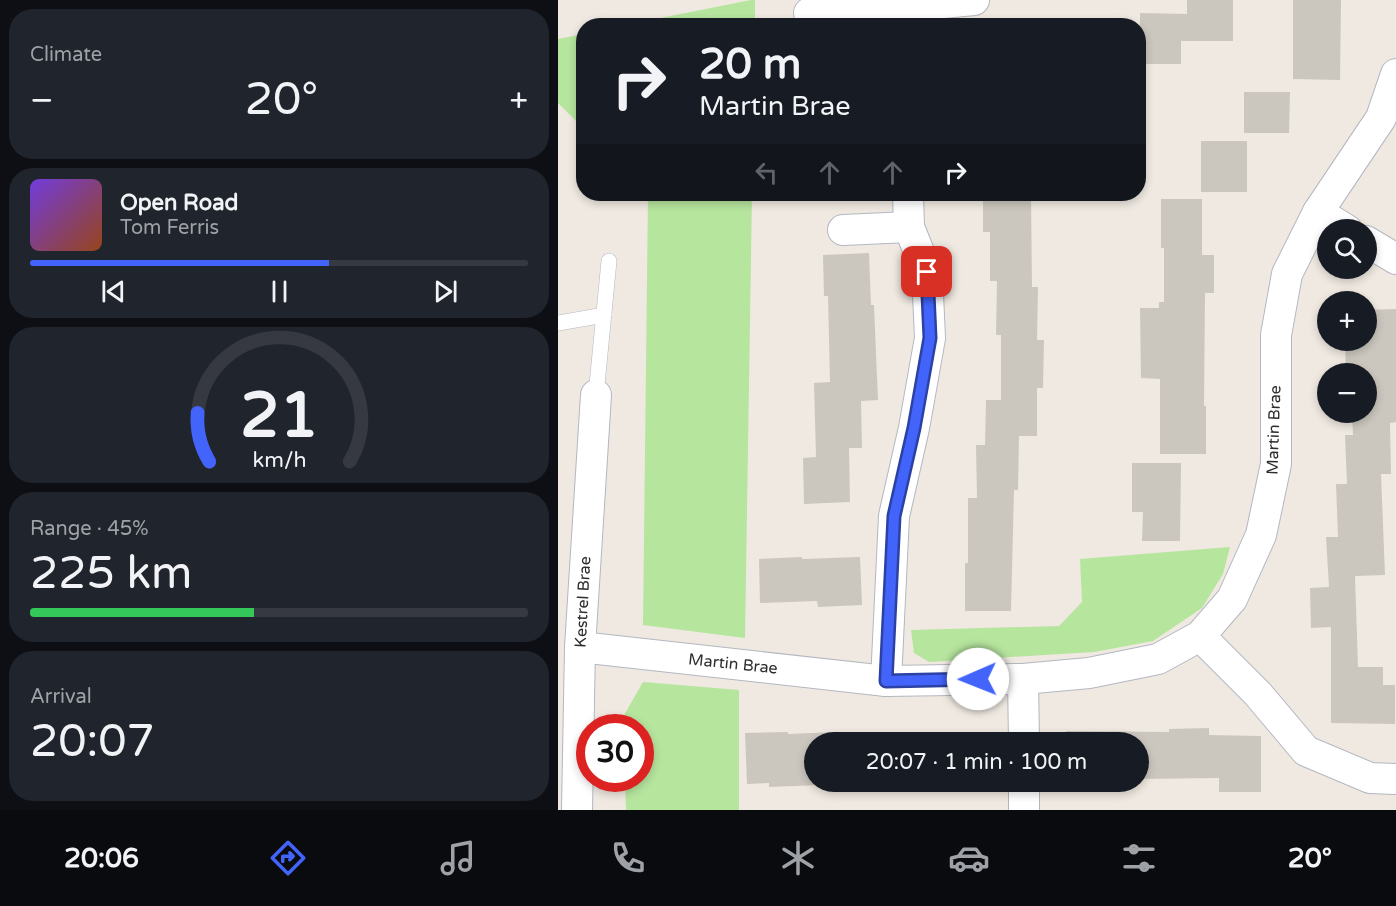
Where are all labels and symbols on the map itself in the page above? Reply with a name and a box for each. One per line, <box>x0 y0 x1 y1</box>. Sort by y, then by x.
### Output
pin <box>901 246 952 297</box>
street label: Martin Brae <box>1262 385 1286 475</box>
street label: Kestrel Brae <box>571 556 595 648</box>
position arrow <box>946 647 1010 711</box>
street label: Martin Brae <box>687 649 779 679</box>
speed limit sign: 30 <box>576 714 654 792</box>

